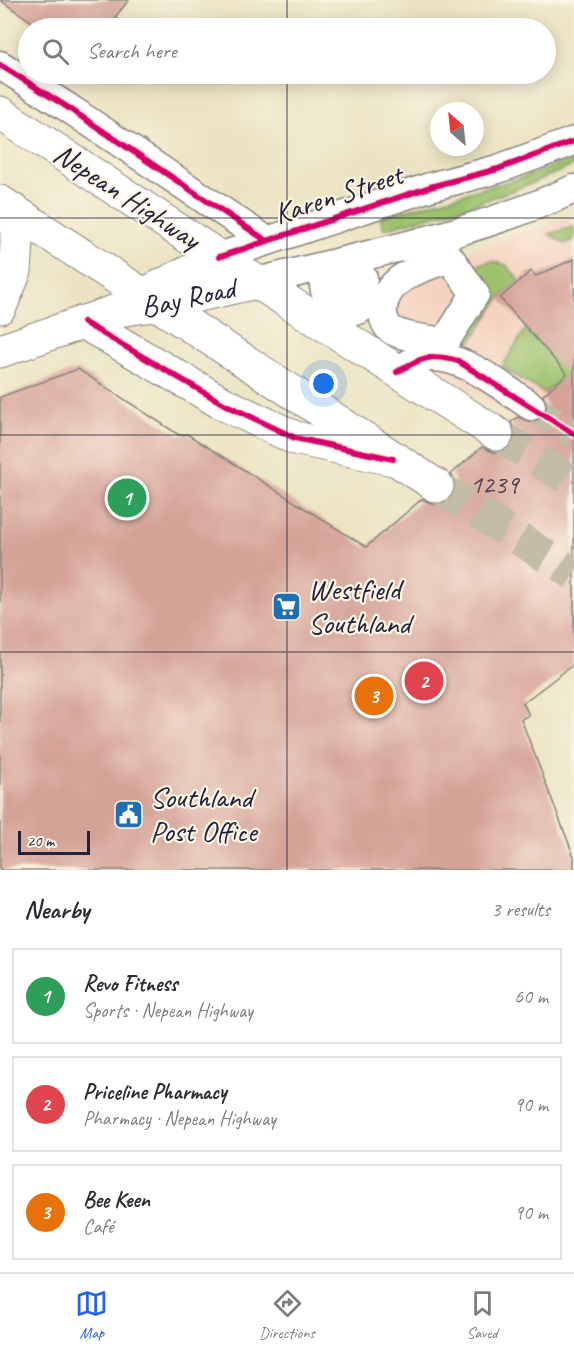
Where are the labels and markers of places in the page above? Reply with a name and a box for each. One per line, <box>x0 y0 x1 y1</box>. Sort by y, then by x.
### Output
pin: 1 <box>108 476 146 520</box>
place label: Westfield Southland <box>308 570 414 642</box>
supermarket icon: Westfield Southland <box>271 590 303 622</box>
pin: 2 <box>404 658 444 704</box>
pin: 3 <box>354 674 394 718</box>
place label: Southland Post Office <box>150 778 259 850</box>
public building icon: Southland Post Office <box>113 798 145 830</box>

